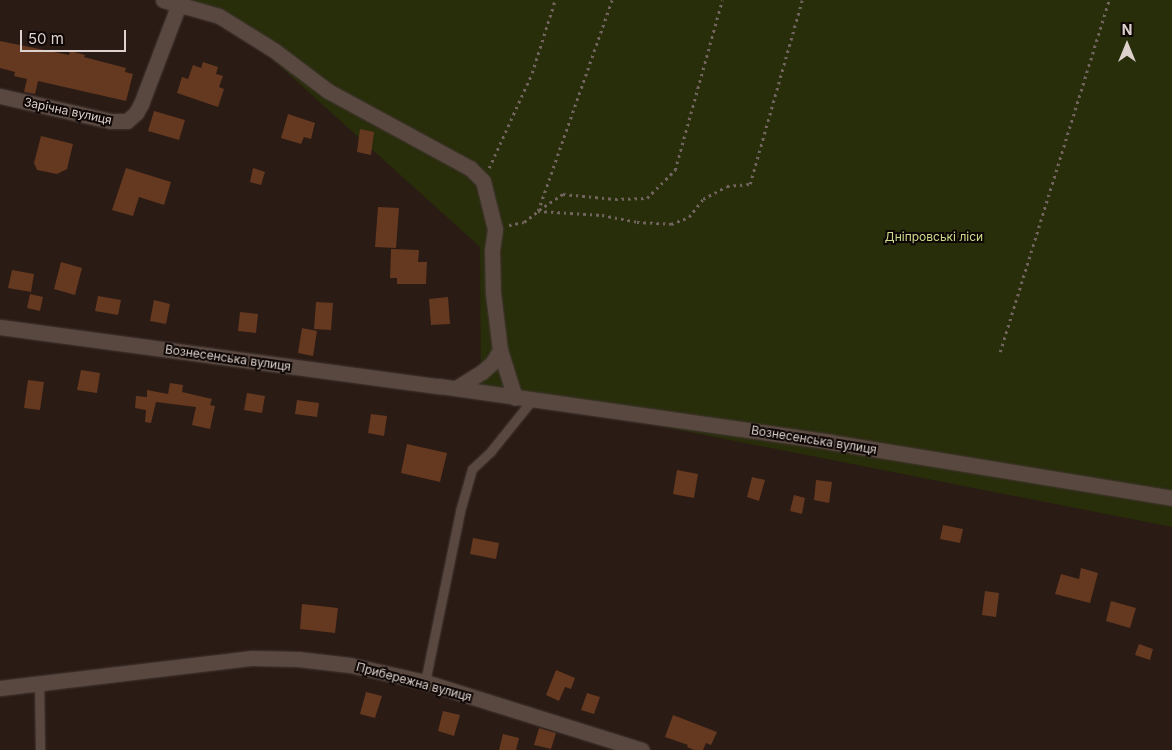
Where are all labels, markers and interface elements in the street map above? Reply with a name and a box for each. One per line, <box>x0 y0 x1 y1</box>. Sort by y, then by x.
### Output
scale bar <box>22 20 129 52</box>
north arrow <box>1102 20 1152 70</box>
text: N <box>1122 21 1132 38</box>
text: 50 m <box>28 29 64 48</box>
street label: Зарічна вулиця <box>23 95 113 127</box>
park label: Дніпровські ліси <box>885 230 983 244</box>
street label: Вознесенська вулиця <box>164 342 292 374</box>
street label: Вознесенська вулиця <box>750 423 878 457</box>
street label: Прибережна вулиця <box>355 660 473 704</box>

